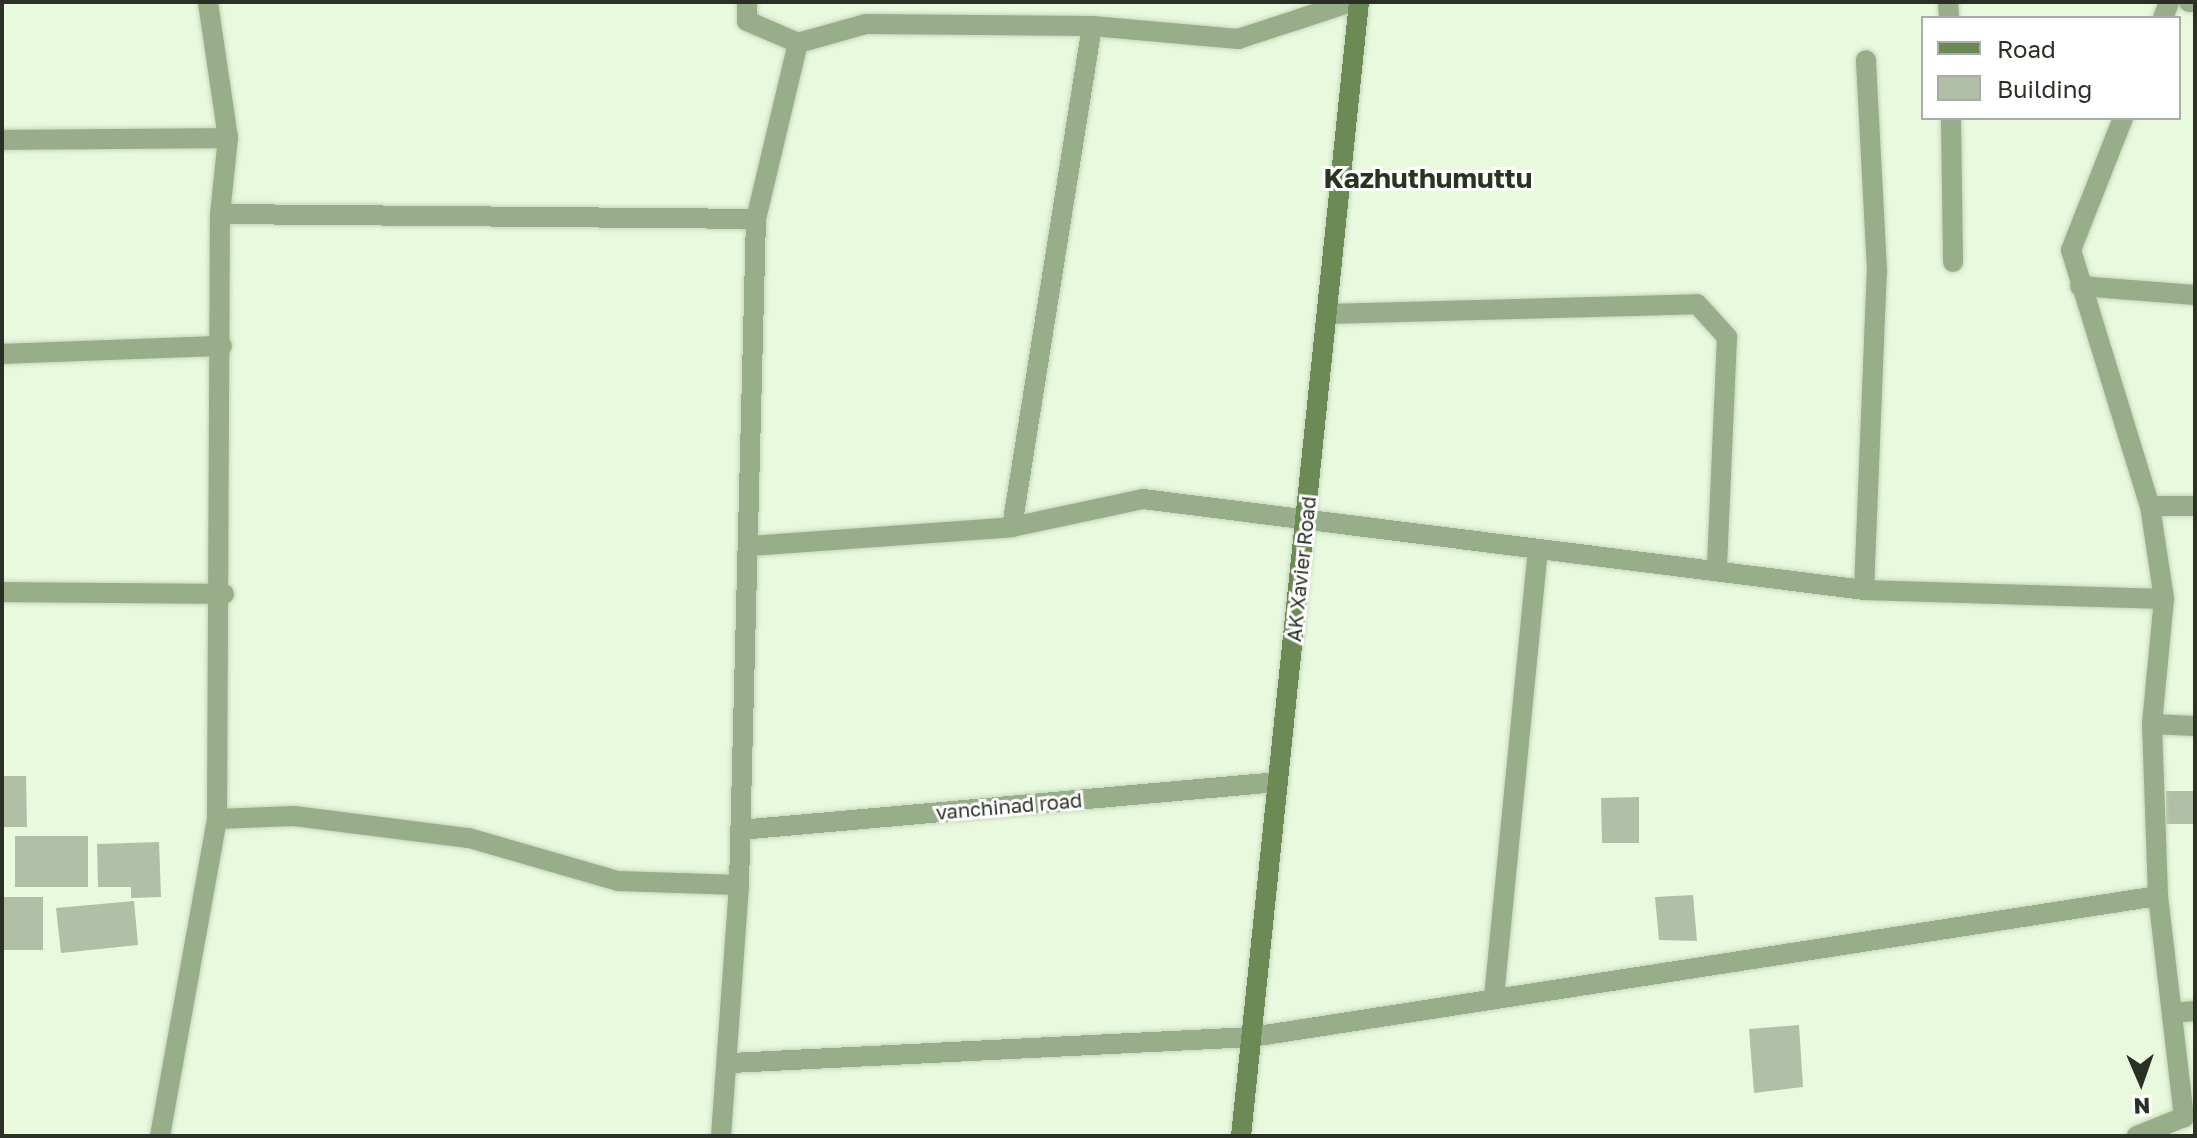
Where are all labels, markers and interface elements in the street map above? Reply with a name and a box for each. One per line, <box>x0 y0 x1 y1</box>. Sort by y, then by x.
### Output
legend <box>1921 16 2181 120</box>
text: Road <box>1997 34 2056 63</box>
text: Building <box>1997 74 2092 103</box>
district label: Kazhuthumuttu <box>1324 161 1532 195</box>
street label: AK Xavier Road <box>1281 495 1321 643</box>
street label: vanchinad road <box>935 788 1083 824</box>
north arrow <box>2101 1042 2181 1122</box>
text: N <box>2133 1093 2151 1120</box>

